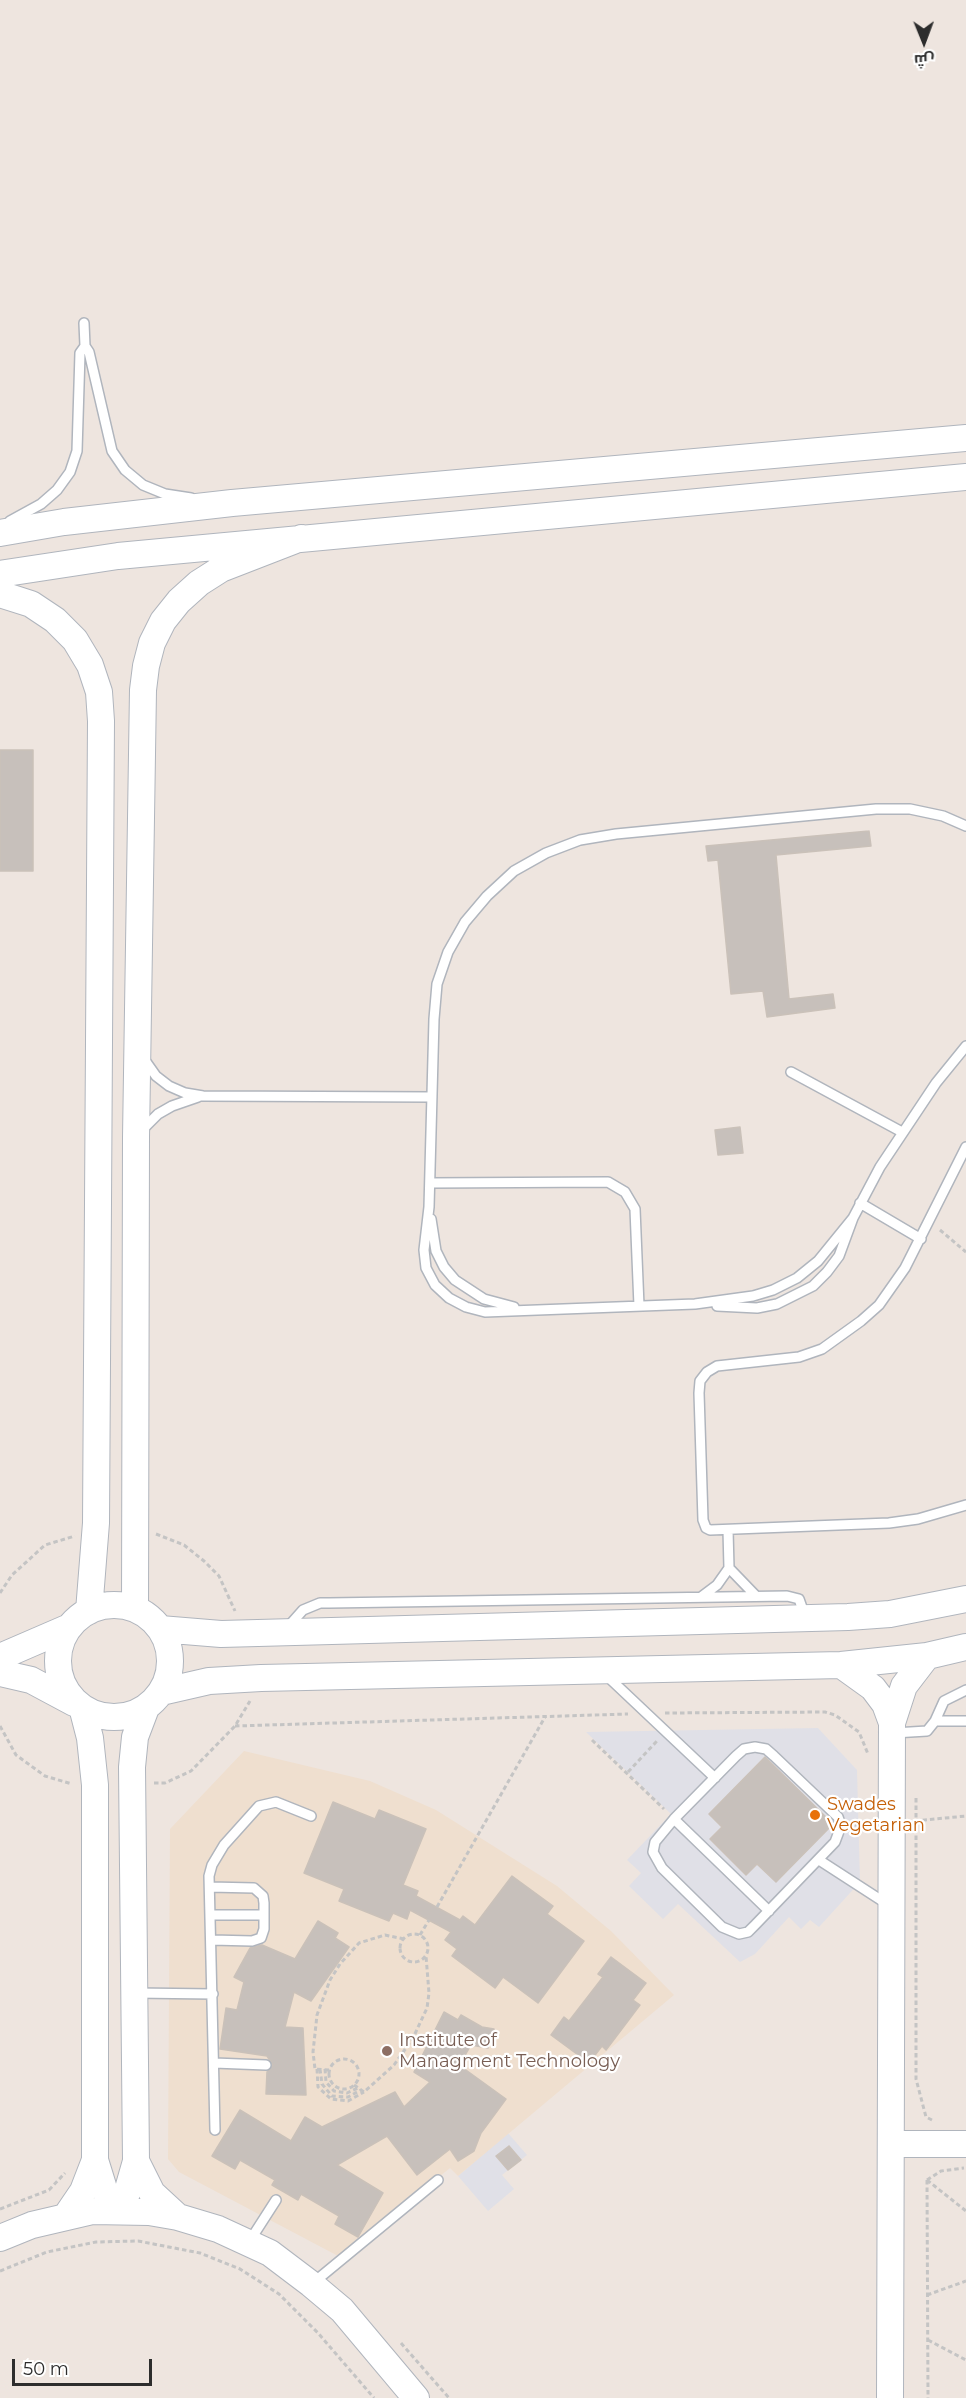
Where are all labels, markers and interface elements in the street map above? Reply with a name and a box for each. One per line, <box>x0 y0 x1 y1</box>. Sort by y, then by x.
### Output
north arrow <box>894 12 954 72</box>
text: ش <box>914 51 935 70</box>
place label: Swades Vegetarian <box>827 1794 925 1836</box>
marker: Swades Vegetarian <box>808 1808 822 1822</box>
place label: Institute of Managment Technology <box>399 2030 620 2072</box>
marker: Institute of Managment Technology <box>380 2044 394 2058</box>
scale bar <box>15 2347 154 2385</box>
text: 50 m <box>23 2358 69 2380</box>

